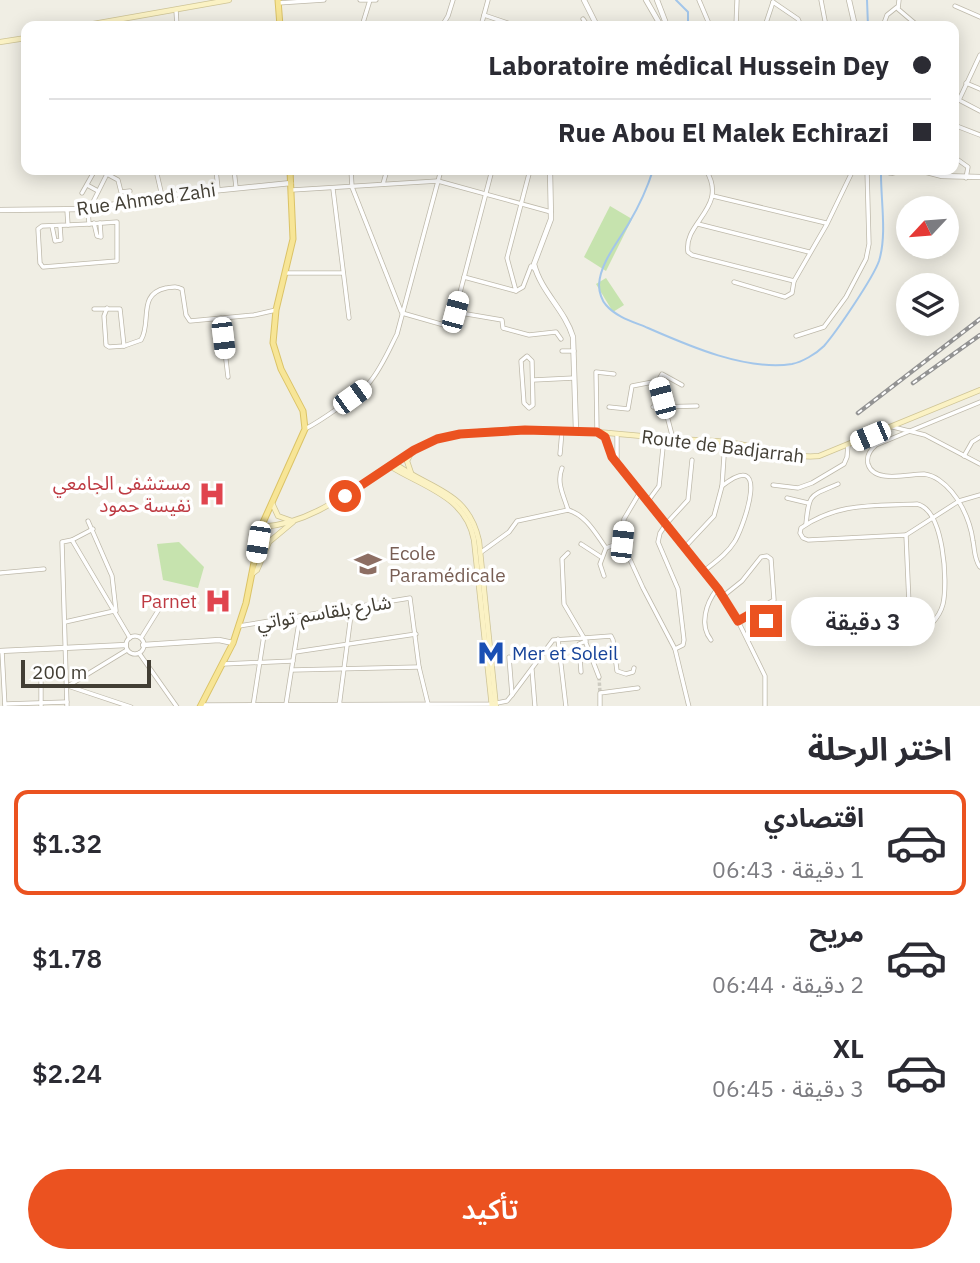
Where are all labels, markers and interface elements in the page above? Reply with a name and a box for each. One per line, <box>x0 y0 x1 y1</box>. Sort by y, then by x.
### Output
text: Laboratoire médical Hussein Dey <box>488 48 889 82</box>
text: Rue Abou El Malek Echirazi <box>558 115 889 149</box>
street label: Rue Ahmed Zahi <box>75 177 217 221</box>
north arrow <box>896 196 959 259</box>
map controls <box>896 196 959 336</box>
button: layers <box>896 273 959 336</box>
car <box>440 289 471 335</box>
car <box>211 316 236 360</box>
car <box>647 375 678 421</box>
car <box>329 376 376 418</box>
car <box>847 418 894 454</box>
street label: Route de Badjarrah <box>640 424 806 468</box>
place label: مستشفى الجامعي نفيسة حمود <box>53 471 191 517</box>
hospital icon: مستشفى الجامعي نفيسة حمود <box>197 479 227 509</box>
route start <box>329 480 361 512</box>
car <box>245 520 272 564</box>
car <box>610 520 635 564</box>
place label: Ecole Paramédicale <box>389 541 506 587</box>
school or university icon: Ecole Paramédicale <box>353 549 383 579</box>
hospital icon: Parnet <box>203 586 233 616</box>
place label: Parnet <box>141 589 197 613</box>
street label: شارع بلقاسم تواتي <box>255 589 394 638</box>
callout: 3 دقيقة <box>790 596 934 646</box>
route end <box>750 605 782 637</box>
text: 3 دقيقة <box>825 606 901 636</box>
metro station icon: Mer et Soleil <box>476 638 506 668</box>
place label: Mer et Soleil <box>512 641 618 665</box>
scale bar <box>21 657 150 689</box>
text: 200 m <box>32 660 87 684</box>
text: اختر الرحلة <box>808 727 952 769</box>
text: اقتصادي <box>764 800 864 834</box>
icon: car <box>885 811 948 874</box>
text: $1.32 <box>32 826 102 860</box>
text: 1 دقيقة · 06:43 <box>712 854 864 884</box>
text: مريح <box>809 915 864 949</box>
icon: car <box>885 926 948 989</box>
text: $1.78 <box>32 941 102 975</box>
text: 2 دقيقة · 06:44 <box>712 969 864 999</box>
text: XL <box>833 1031 864 1065</box>
icon: car <box>885 1041 948 1104</box>
text: $2.24 <box>32 1056 102 1090</box>
text: 3 دقيقة · 06:45 <box>712 1073 864 1103</box>
button: تأكيد <box>28 1169 952 1249</box>

